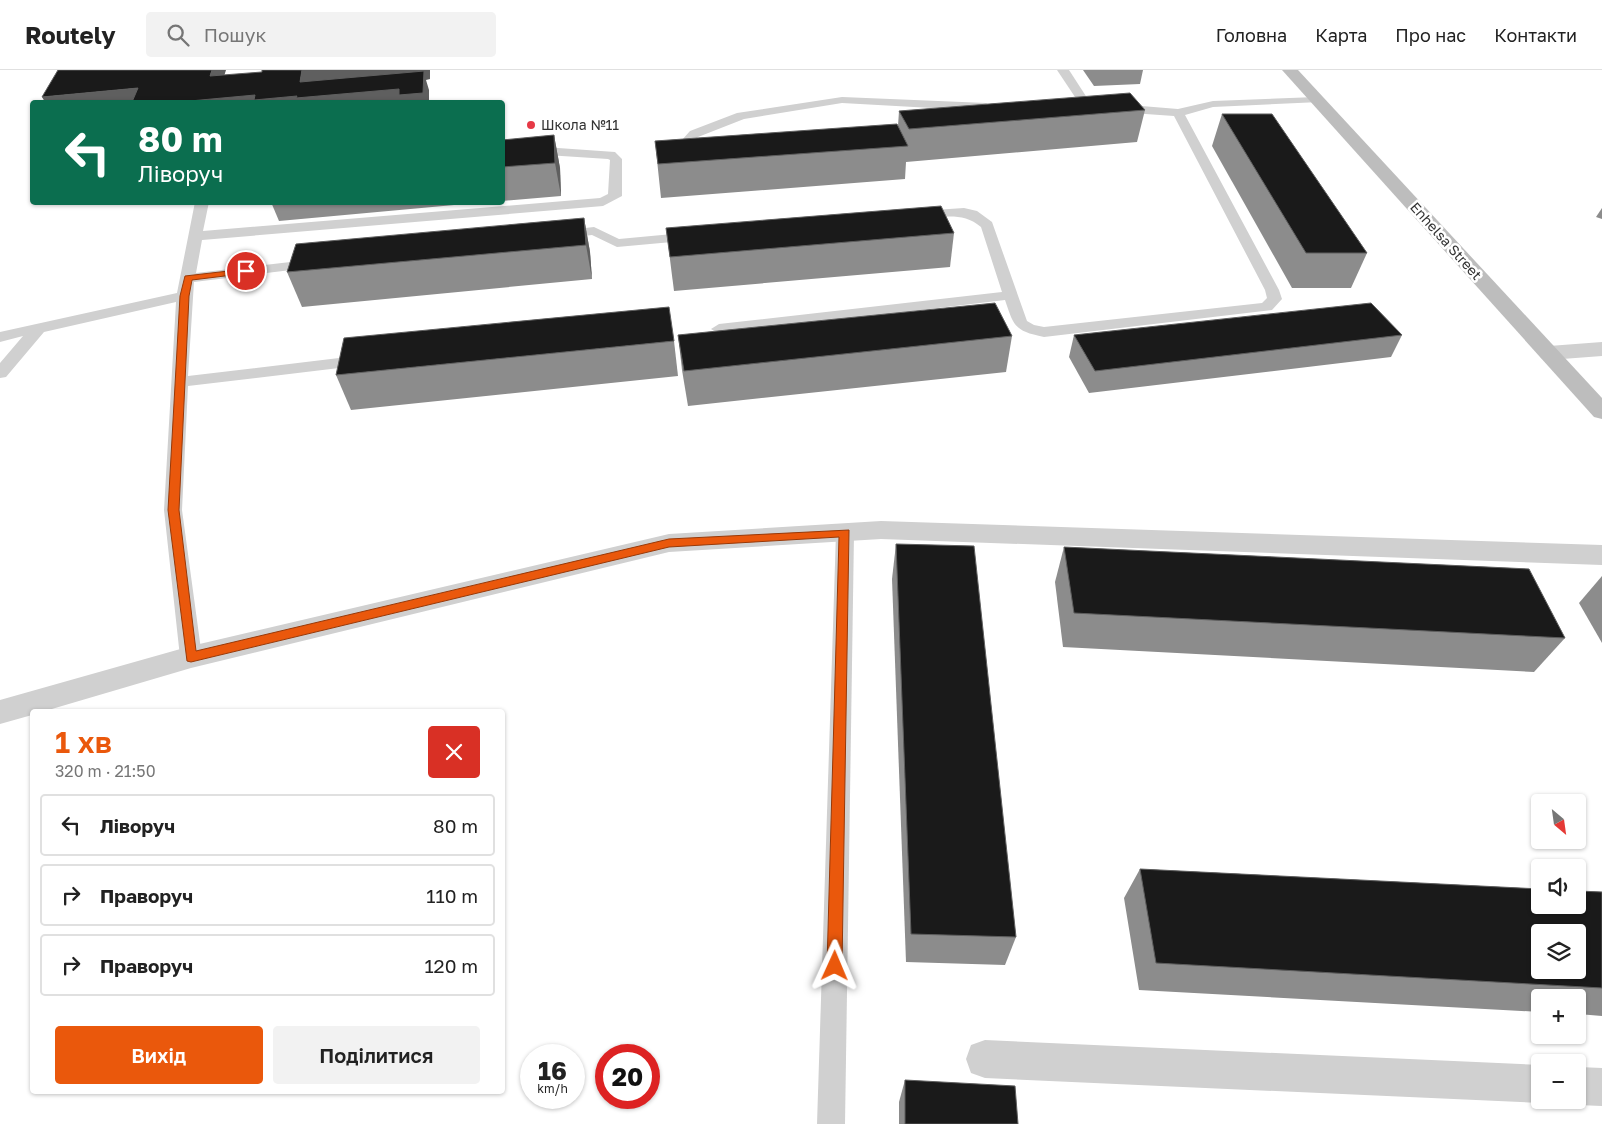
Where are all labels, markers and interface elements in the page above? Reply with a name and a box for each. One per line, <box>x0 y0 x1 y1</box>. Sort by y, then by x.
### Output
search box <box>146 12 496 57</box>
text: Routely <box>25 20 116 49</box>
icon: search <box>164 21 192 49</box>
text: Пошук <box>204 23 266 46</box>
text: Головна <box>1216 24 1287 46</box>
text: Карта <box>1315 24 1367 46</box>
text: Про нас <box>1395 24 1466 46</box>
text: Контакти <box>1494 24 1577 46</box>
place label: Школа №11 <box>541 116 619 133</box>
text: 80 m <box>138 118 223 160</box>
marker: Школа №11 <box>525 119 537 131</box>
icon: left <box>55 120 120 185</box>
text: Ліворуч <box>138 160 223 187</box>
street label: Enhelsa Street <box>1407 198 1486 283</box>
pin <box>225 250 267 292</box>
icon: arrive <box>232 257 260 285</box>
text: 1 хв <box>55 724 112 760</box>
button: close <box>428 726 480 778</box>
text: 320 m · 21:50 <box>55 761 156 781</box>
north arrow <box>1531 794 1586 849</box>
map controls <box>1531 794 1586 1109</box>
icon: left <box>57 811 85 839</box>
text: Ліворуч <box>100 814 175 837</box>
text: 80 m <box>433 814 478 837</box>
button: sound <box>1531 859 1586 914</box>
icon: right <box>57 881 85 909</box>
text: Праворуч <box>100 884 193 907</box>
text: 110 m <box>426 884 478 907</box>
button: layers <box>1531 924 1586 979</box>
position arrow <box>808 939 860 991</box>
icon: right <box>57 951 85 979</box>
text: Праворуч <box>100 954 193 977</box>
text: 120 m <box>424 954 478 977</box>
button: + <box>1531 989 1586 1044</box>
button: Вихід <box>55 1026 263 1084</box>
button: Поділитися <box>273 1026 480 1084</box>
speed limit sign: 20 <box>595 1044 660 1109</box>
button: − <box>1531 1054 1586 1109</box>
text: 16 <box>538 1055 567 1086</box>
text: km/h <box>537 1081 568 1096</box>

